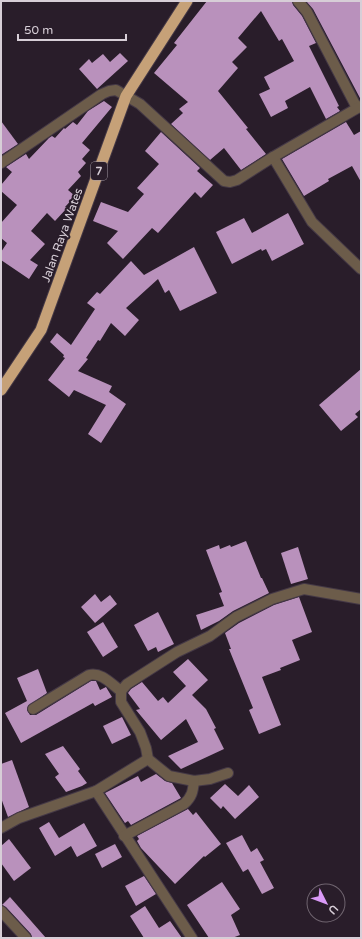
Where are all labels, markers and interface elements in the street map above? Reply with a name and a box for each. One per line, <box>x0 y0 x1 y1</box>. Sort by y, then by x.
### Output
scale bar <box>18 16 126 42</box>
text: 50 m <box>24 23 53 37</box>
road number: 7 <box>91 162 107 180</box>
street label: Jalan Raya Wates <box>38 186 86 284</box>
north arrow <box>306 883 346 923</box>
text: U <box>325 902 341 917</box>

